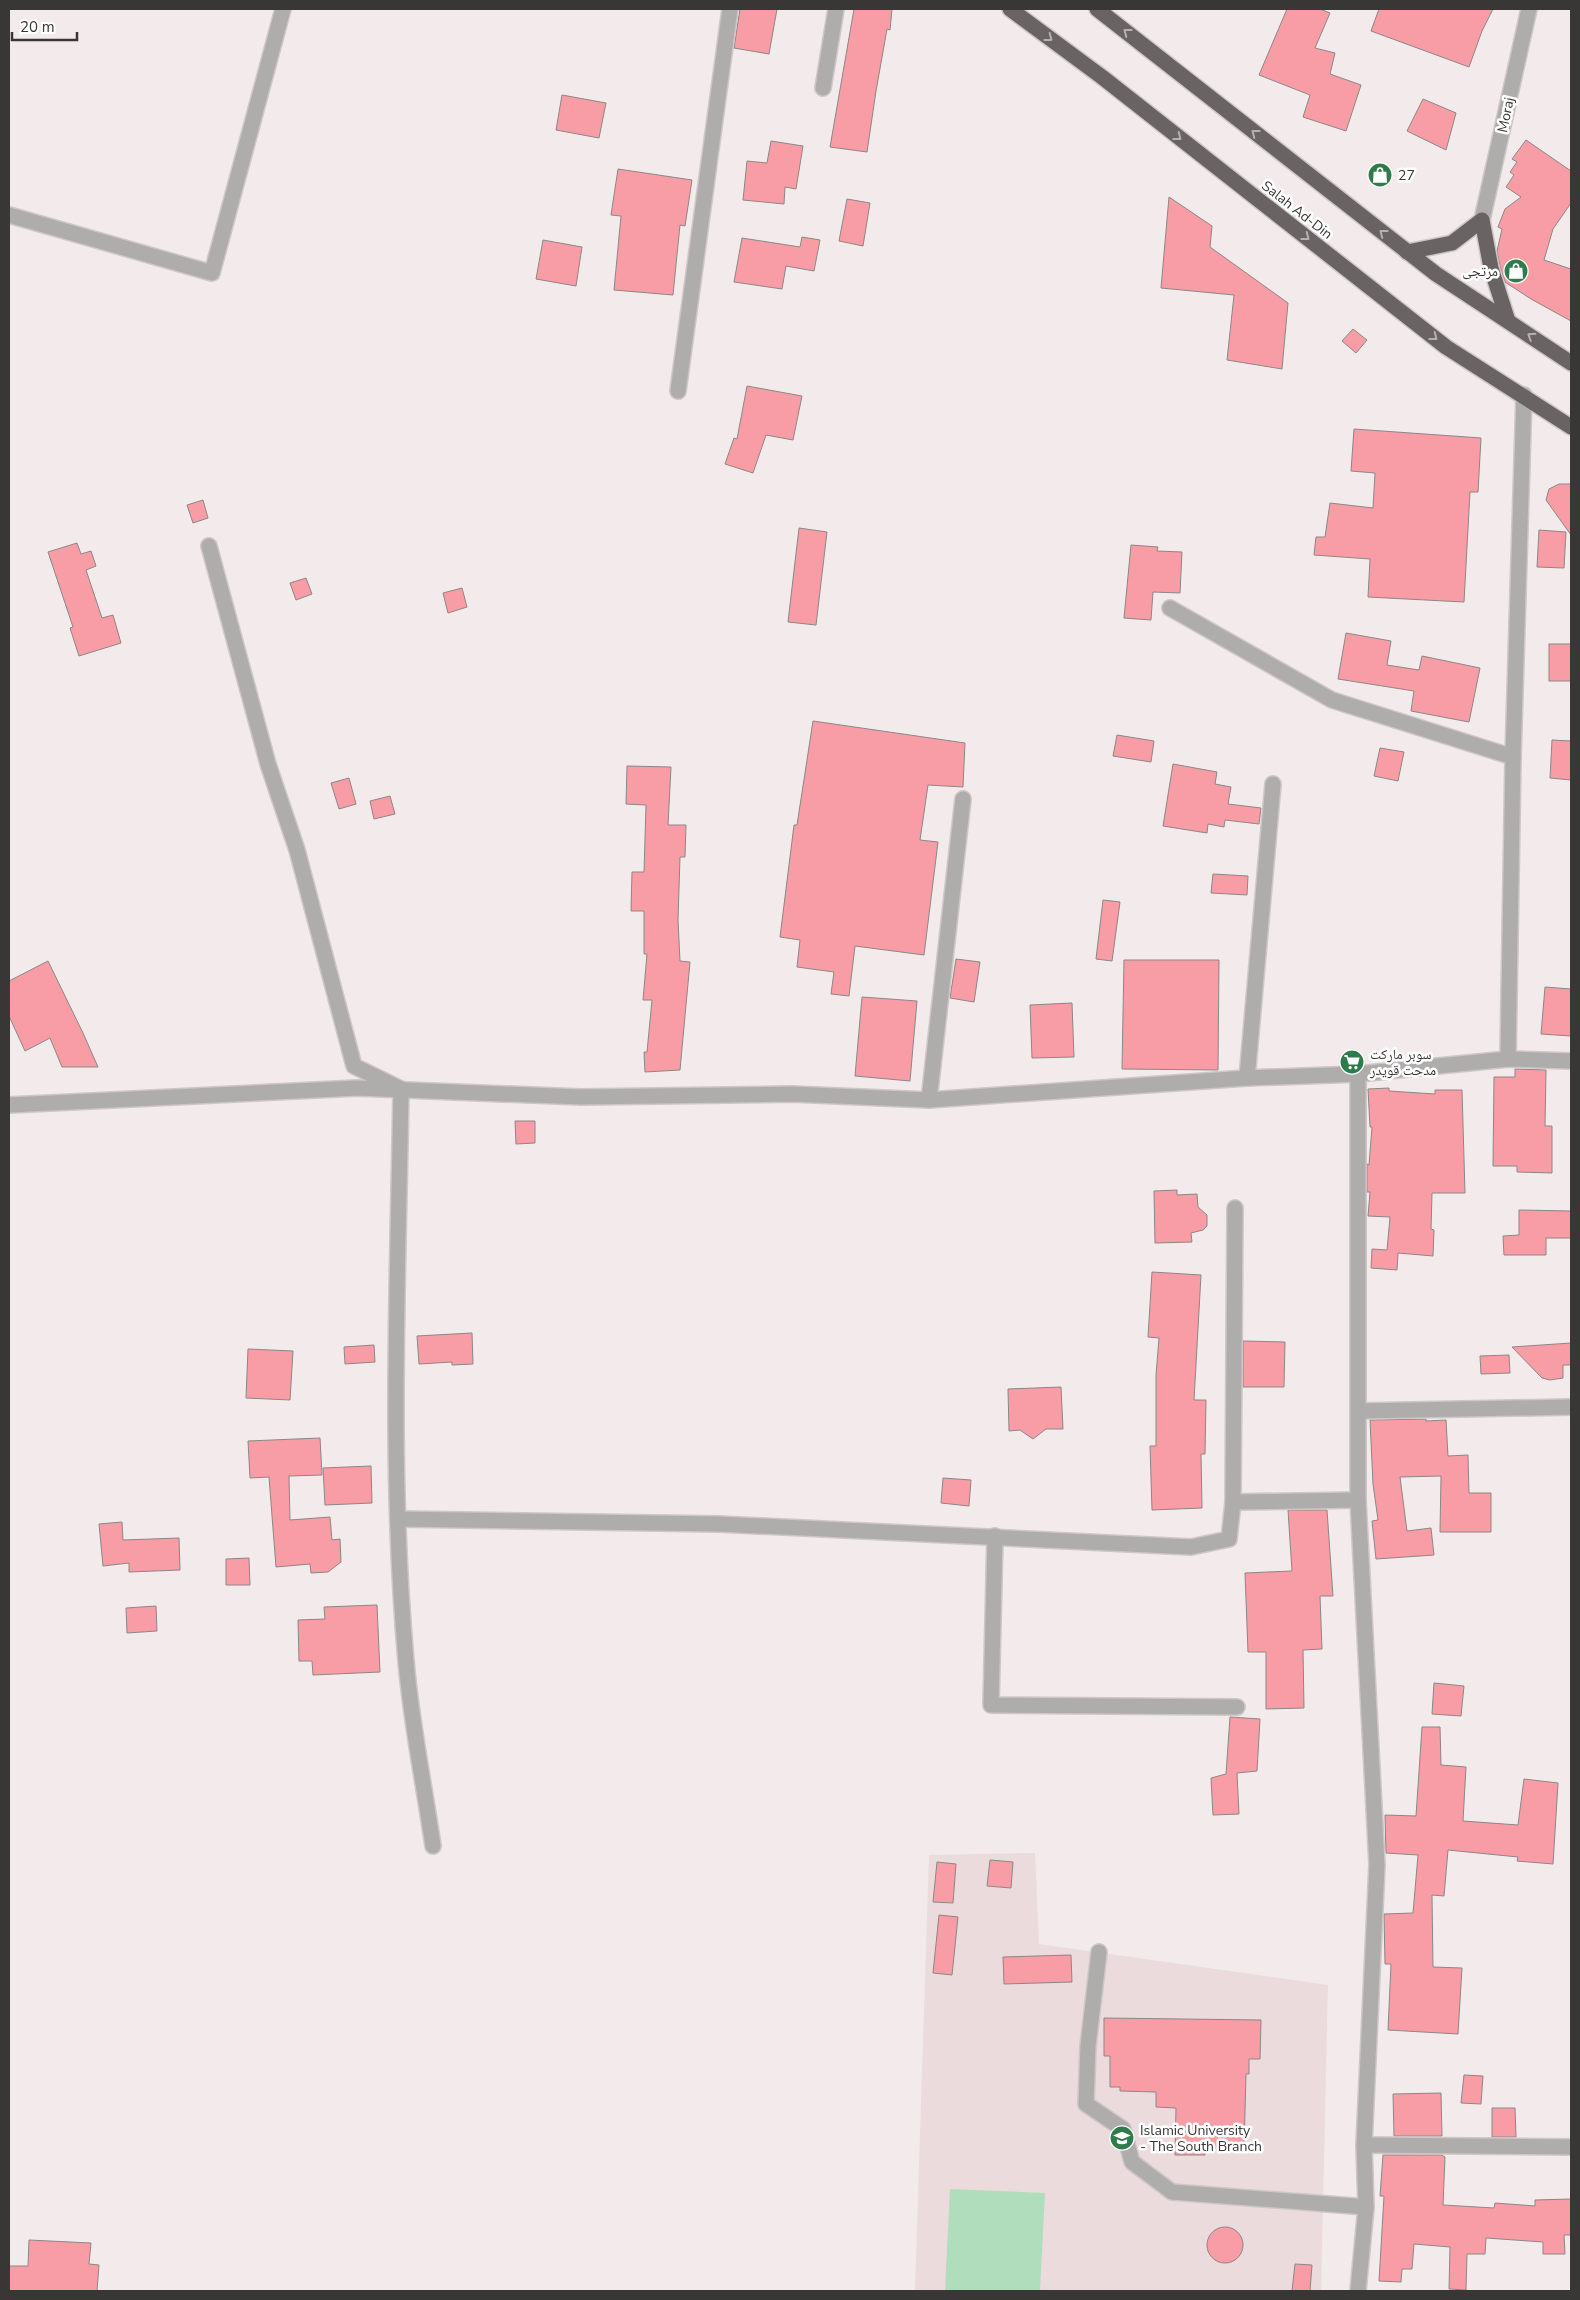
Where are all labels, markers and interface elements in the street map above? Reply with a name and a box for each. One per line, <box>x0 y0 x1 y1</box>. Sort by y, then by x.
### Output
scale bar <box>12 10 78 42</box>
text: 20 m <box>20 17 55 37</box>
one-way arrow <box>1124 30 1133 38</box>
one-way arrow <box>1043 32 1053 41</box>
street label: Moraj <box>1493 96 1519 134</box>
one-way arrow <box>1252 130 1261 138</box>
one-way arrow <box>1172 131 1181 139</box>
shop icon: 27 <box>1367 162 1393 188</box>
place label: 27 <box>1398 166 1415 185</box>
street label: Salah Ad-Din <box>1258 176 1336 244</box>
one-way arrow <box>1380 230 1389 238</box>
one-way arrow <box>1300 231 1309 239</box>
shop icon: مرتجى <box>1503 258 1529 284</box>
place label: مرتجى <box>1462 262 1498 281</box>
one-way arrow <box>1428 331 1438 340</box>
one-way arrow <box>1527 333 1536 342</box>
place label: سوبر ماركت مدحت قويدر <box>1369 1045 1436 1080</box>
supermarket icon: سوبر ماركت مدحت قويدر <box>1339 1049 1365 1075</box>
place label: Islamic University - The South Branch <box>1140 2121 1262 2156</box>
school or university icon: Islamic University - The South Branch <box>1109 2125 1135 2151</box>

